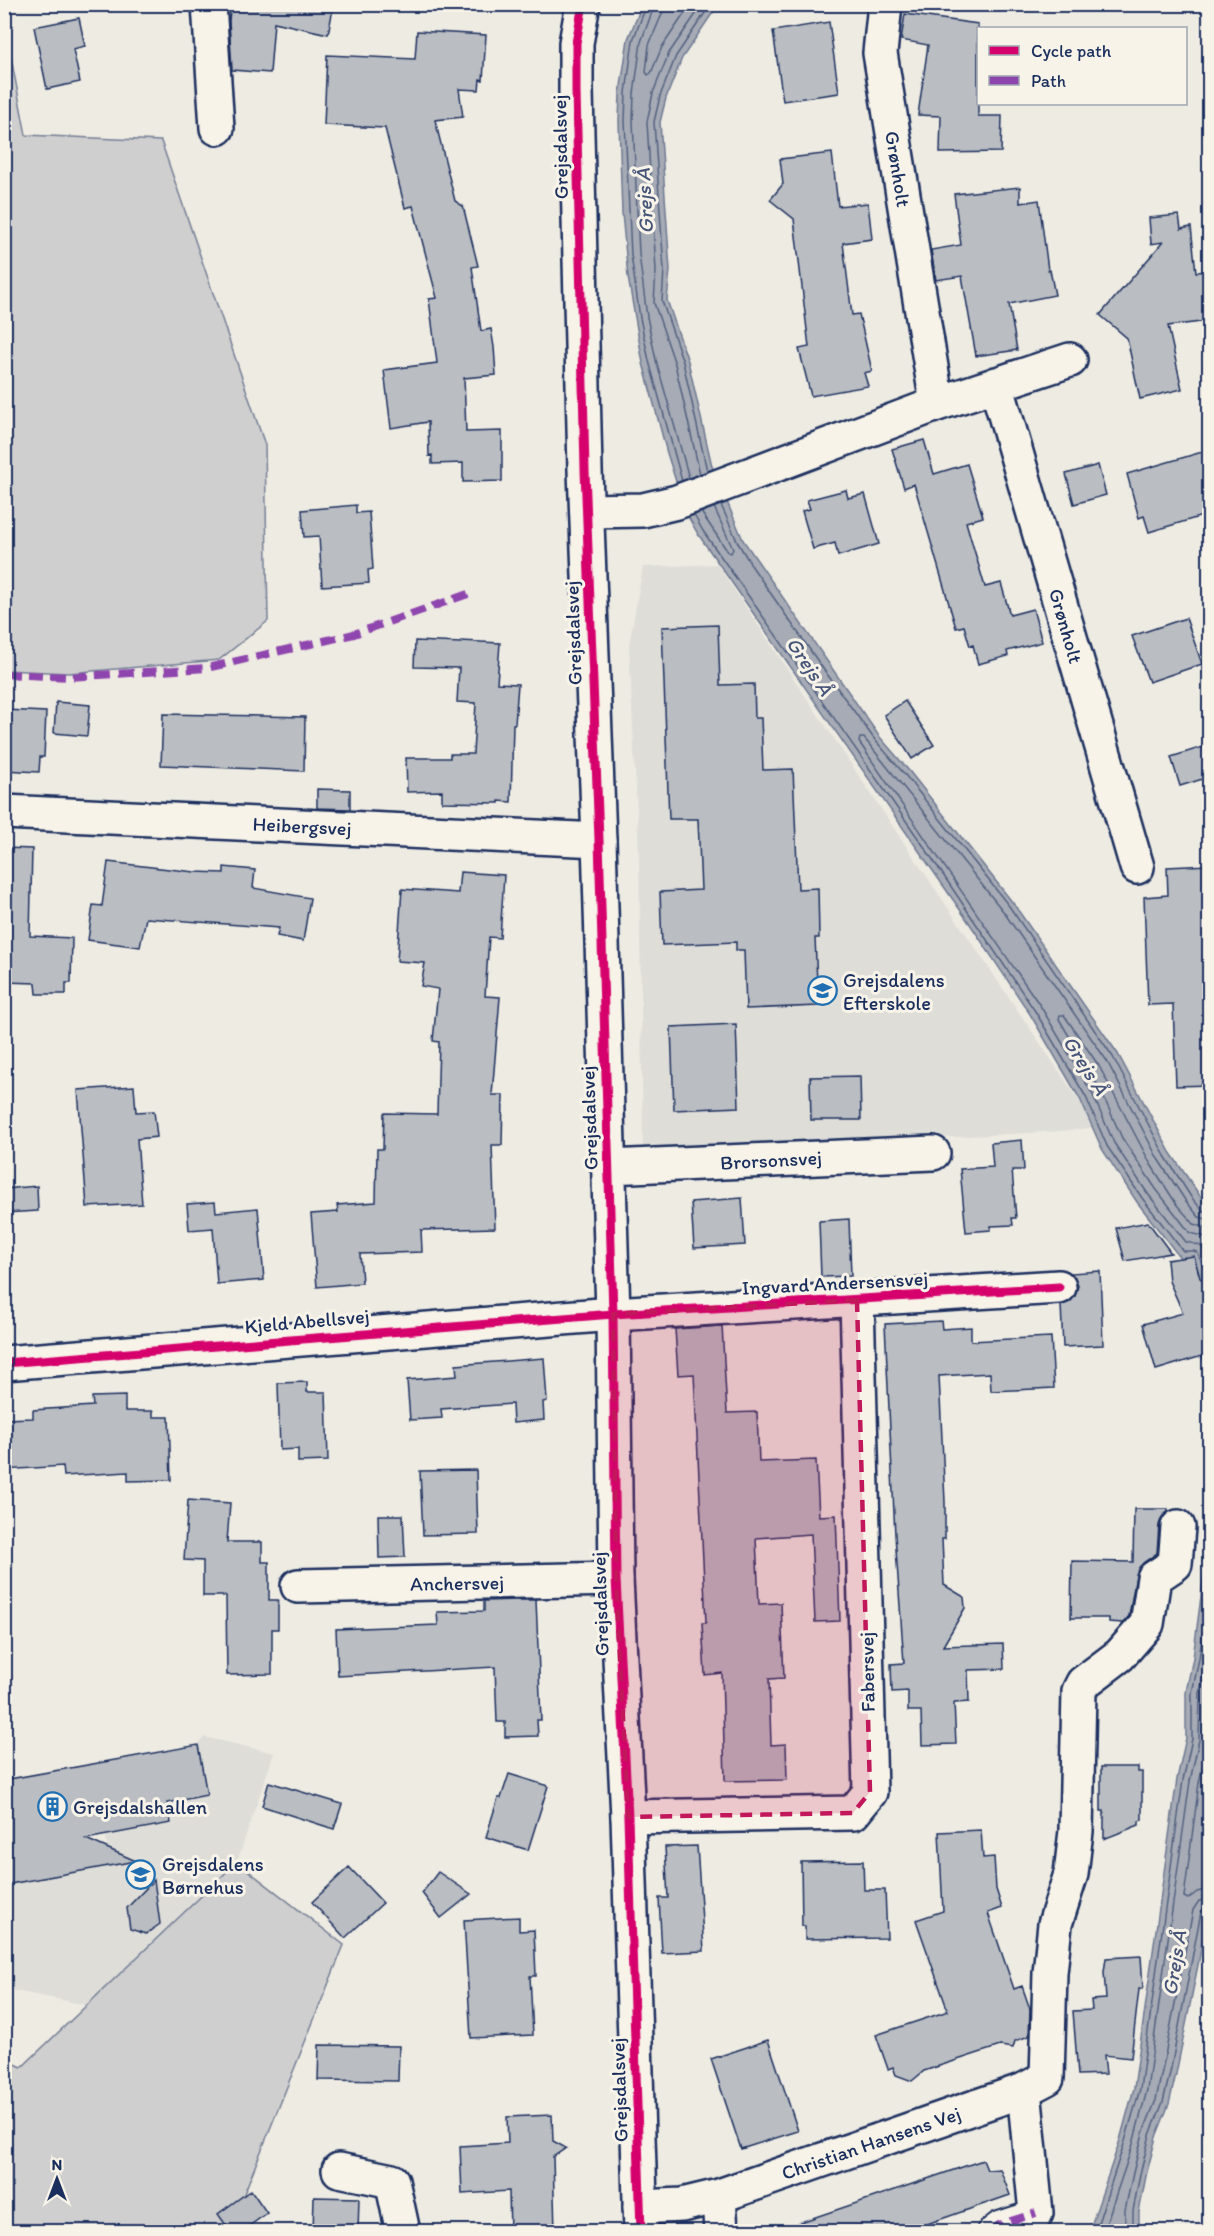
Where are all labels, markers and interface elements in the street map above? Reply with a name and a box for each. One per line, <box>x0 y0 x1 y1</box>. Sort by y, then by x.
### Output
legend <box>977 27 1187 105</box>
text: Cycle path <box>1031 40 1112 62</box>
text: Path <box>1031 70 1066 92</box>
street label: Grejsdalsvej <box>547 94 573 200</box>
street label: Grønholt <box>880 129 916 209</box>
water label: Grejs Å <box>630 167 658 234</box>
street label: Grejsdalsvej <box>559 580 587 686</box>
street label: Grønholt <box>1044 586 1088 667</box>
water label: Grejs Å <box>781 632 839 701</box>
street label: Heibergsvej <box>252 811 352 841</box>
place label: Grejsdalens Efterskole <box>843 968 945 1015</box>
school or university icon: Grejsdalens Efterskole <box>806 975 838 1007</box>
water label: Grejs Å <box>1058 1031 1114 1100</box>
street label: Grejsdalsvej <box>575 1065 603 1171</box>
street label: Brorsonsvej <box>720 1145 822 1175</box>
street label: Ingvard Andersensvej <box>741 1266 929 1300</box>
street label: Kjeld Abellsvej <box>244 1304 370 1338</box>
street label: Grejsdalsvej <box>586 1551 614 1657</box>
street label: Anchersvej <box>410 1570 504 1596</box>
street label: Fabersvej <box>854 1632 880 1712</box>
building icon: Grejsdalshallen <box>36 1791 68 1823</box>
place label: Grejsdalshallen <box>73 1795 207 1819</box>
place label: Grejsdalens Børnehus <box>162 1852 264 1899</box>
school or university icon: Grejsdalens Børnehus <box>125 1859 157 1891</box>
water label: Grejs Å <box>1157 1928 1192 1997</box>
street label: Grejsdalsvej <box>605 2037 633 2143</box>
street label: Christian Hansens Vej <box>778 2101 964 2185</box>
north arrow <box>27 2149 87 2209</box>
text: N <box>52 2155 62 2174</box>

